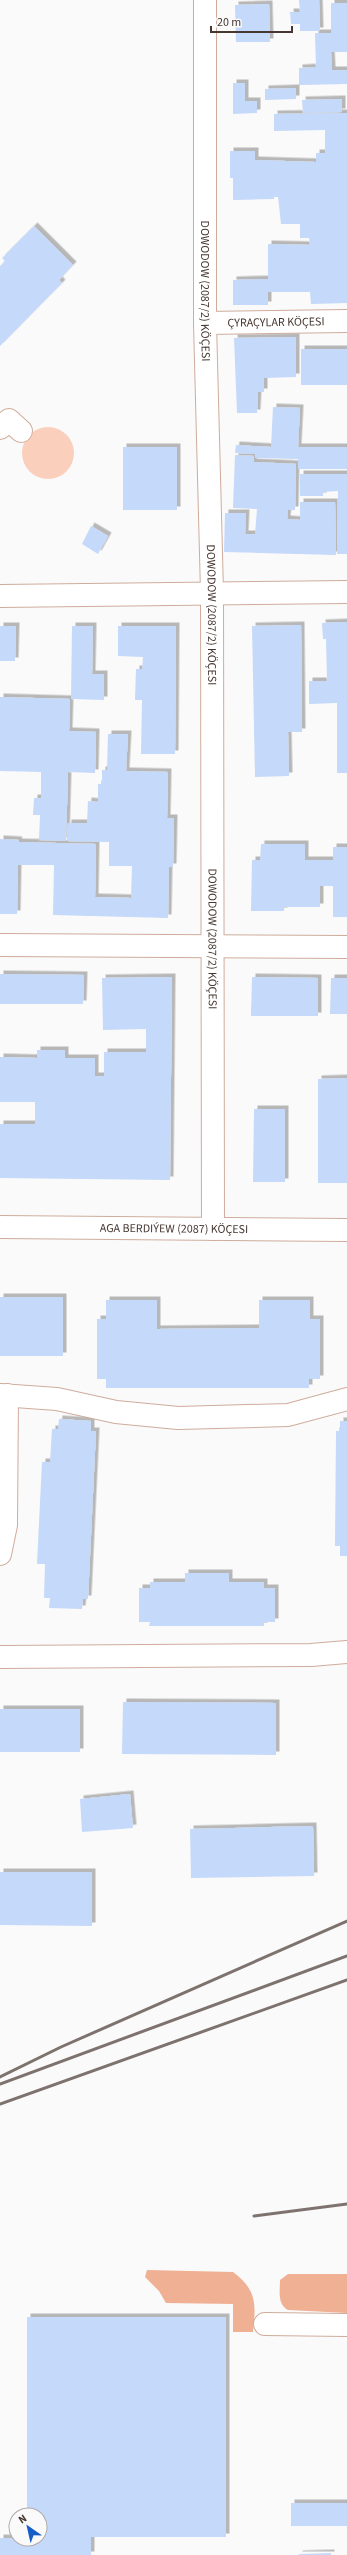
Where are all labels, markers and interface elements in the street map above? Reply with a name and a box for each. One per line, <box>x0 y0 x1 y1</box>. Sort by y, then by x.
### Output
scale bar <box>211 8 292 34</box>
text: 20 m <box>217 14 241 31</box>
street label: DOWODOW (2087/2) KÖÇESI <box>196 221 214 362</box>
street label: ÇYRAÇYLAR KÖÇESI <box>227 313 325 332</box>
street label: DOWODOW (2087/2) KÖÇESI <box>202 544 220 685</box>
street label: DOWODOW (2087/2) KÖÇESI <box>203 868 221 1009</box>
street label: AGA BERDIÝEW (2087) KÖÇESI <box>100 1220 248 1238</box>
north arrow <box>8 2507 48 2547</box>
text: N <box>15 2511 30 2527</box>

